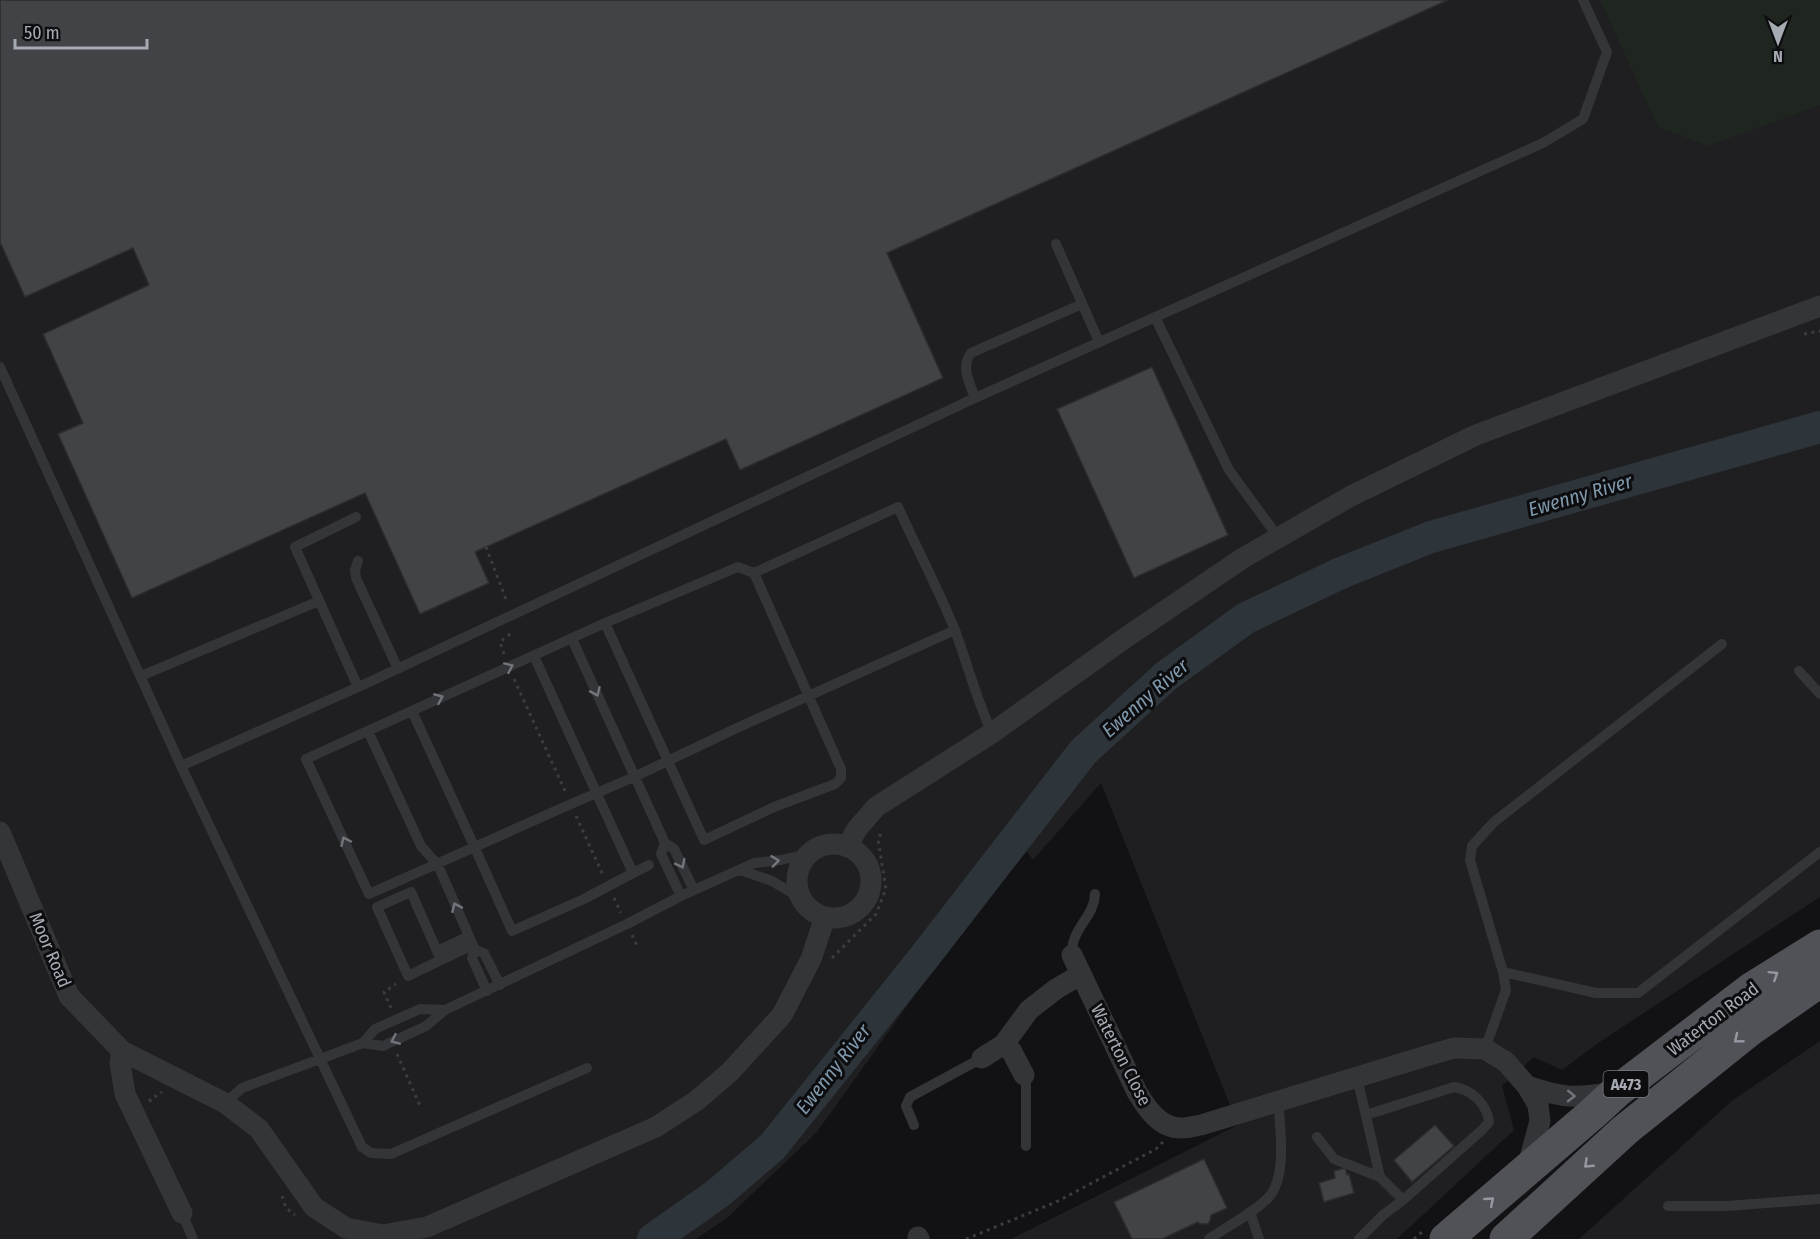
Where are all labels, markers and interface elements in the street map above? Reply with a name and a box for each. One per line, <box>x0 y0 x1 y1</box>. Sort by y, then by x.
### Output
scale bar <box>15 12 147 50</box>
north arrow <box>1748 12 1808 72</box>
text: 50 m <box>24 22 60 44</box>
text: N <box>1773 47 1783 66</box>
water label: Ewenny River <box>1525 468 1636 521</box>
water label: Ewenny River <box>1097 653 1194 742</box>
one-way arrow <box>502 662 513 674</box>
one-way arrow <box>589 686 601 697</box>
one-way arrow <box>433 693 444 705</box>
one-way arrow <box>340 837 352 848</box>
one-way arrow <box>770 855 779 867</box>
one-way arrow <box>674 858 686 869</box>
one-way arrow <box>451 903 463 914</box>
street label: Moor Road <box>24 909 76 991</box>
one-way arrow <box>1768 970 1778 982</box>
street label: Waterton Road <box>1663 978 1763 1060</box>
street label: Waterton Close <box>1086 1001 1156 1110</box>
water label: Ewenny River <box>791 1019 876 1119</box>
one-way arrow <box>1734 1032 1745 1043</box>
one-way arrow <box>391 1033 402 1045</box>
road number: A473 <box>1604 1071 1648 1097</box>
one-way arrow <box>1567 1090 1576 1102</box>
one-way arrow <box>1584 1157 1595 1168</box>
one-way arrow <box>1483 1197 1494 1208</box>

